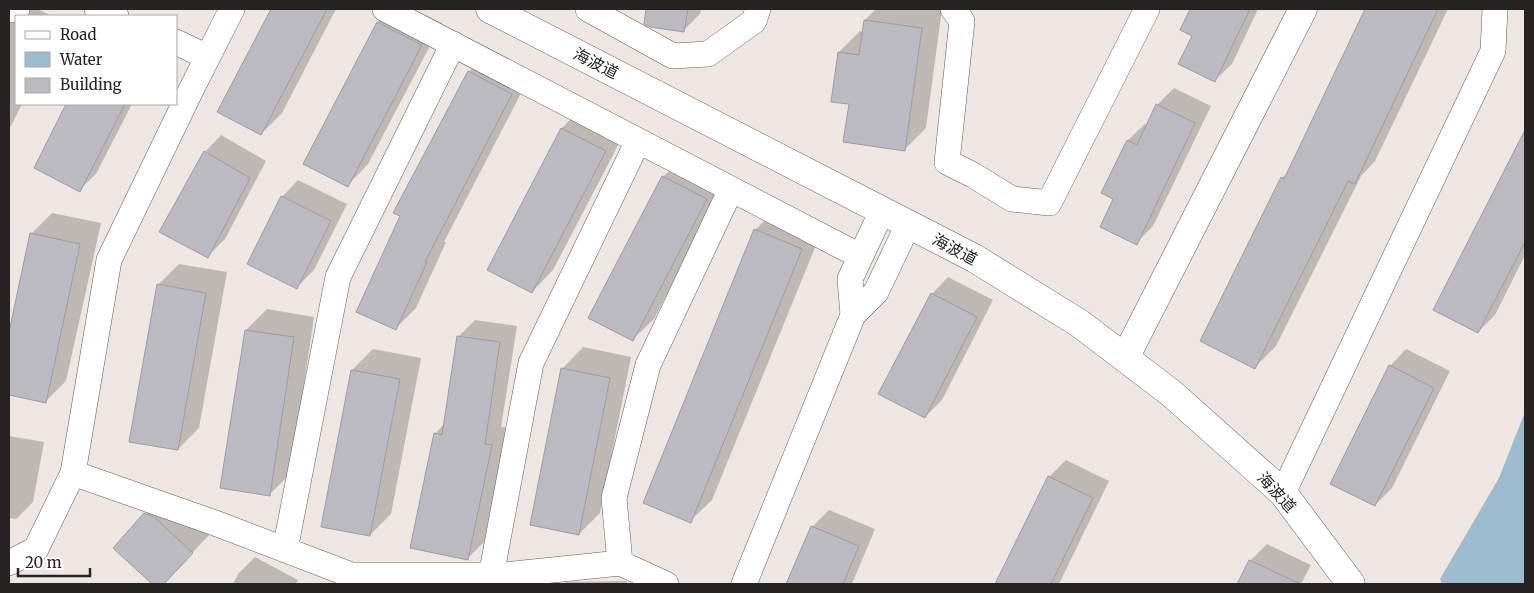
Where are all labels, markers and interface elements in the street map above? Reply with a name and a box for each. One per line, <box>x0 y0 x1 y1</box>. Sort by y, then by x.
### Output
legend <box>15 15 178 105</box>
text: Road <box>60 25 96 44</box>
street label: 海波道 <box>570 43 622 83</box>
text: Water <box>59 50 103 69</box>
text: Building <box>60 75 122 94</box>
street label: 海波道 <box>929 229 981 269</box>
street label: 海波道 <box>1253 468 1301 516</box>
scale bar <box>18 546 90 578</box>
text: 20 m <box>25 553 62 572</box>

